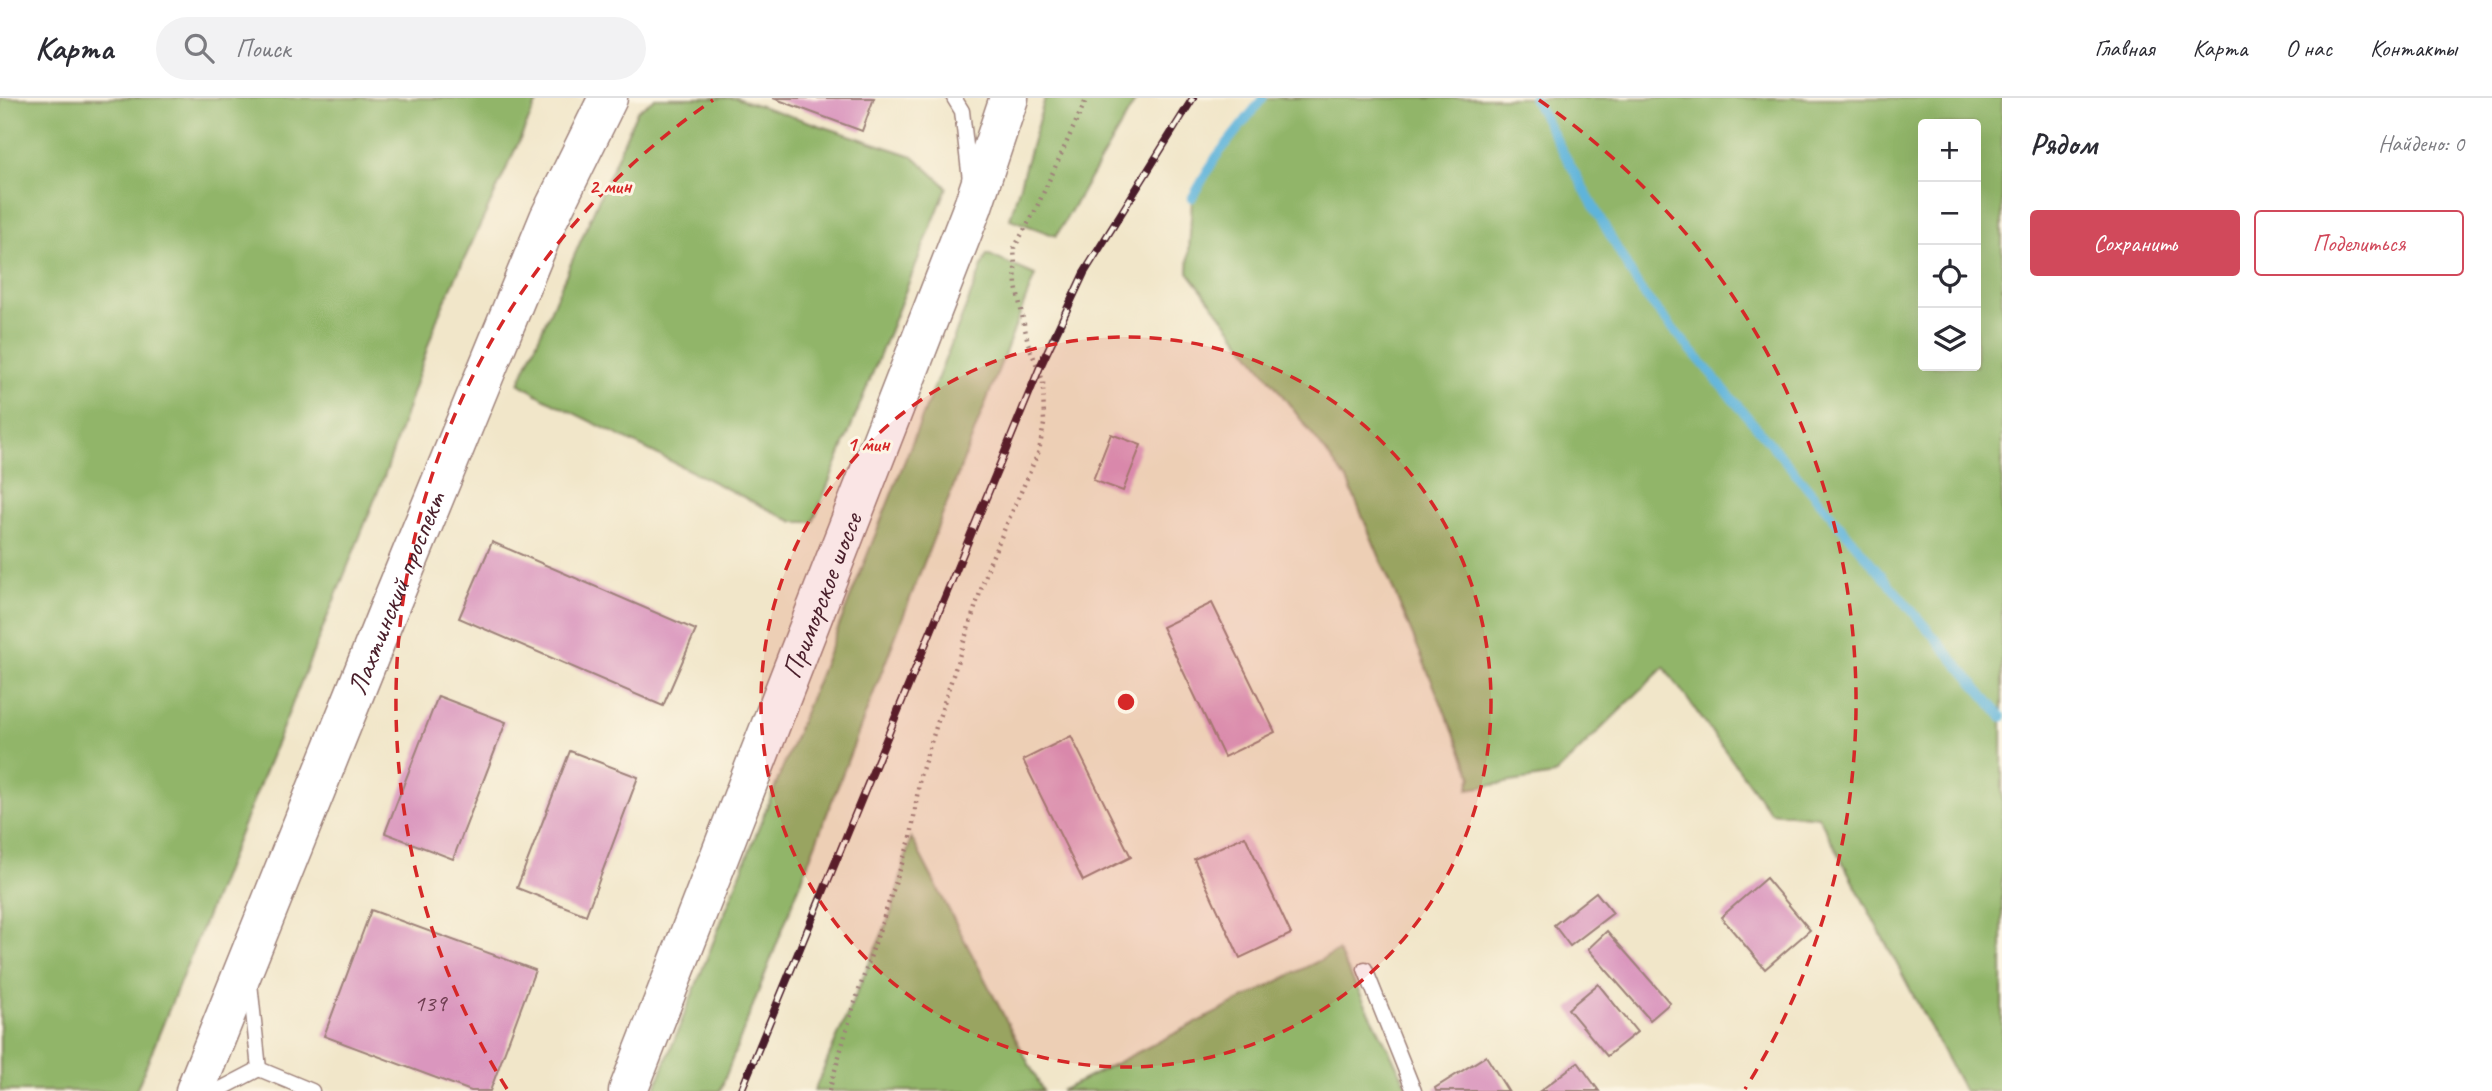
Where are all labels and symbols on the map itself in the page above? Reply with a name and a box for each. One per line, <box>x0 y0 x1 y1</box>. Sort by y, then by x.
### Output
text: 2 мин <box>589 173 633 199</box>
text: 1 мин <box>847 431 891 457</box>
street label: Лахтинский проспект <box>339 485 453 700</box>
street label: Приморское шоссе <box>773 506 870 683</box>
centre of rings <box>1114 690 1138 714</box>
house number: 139 <box>414 988 448 1018</box>

